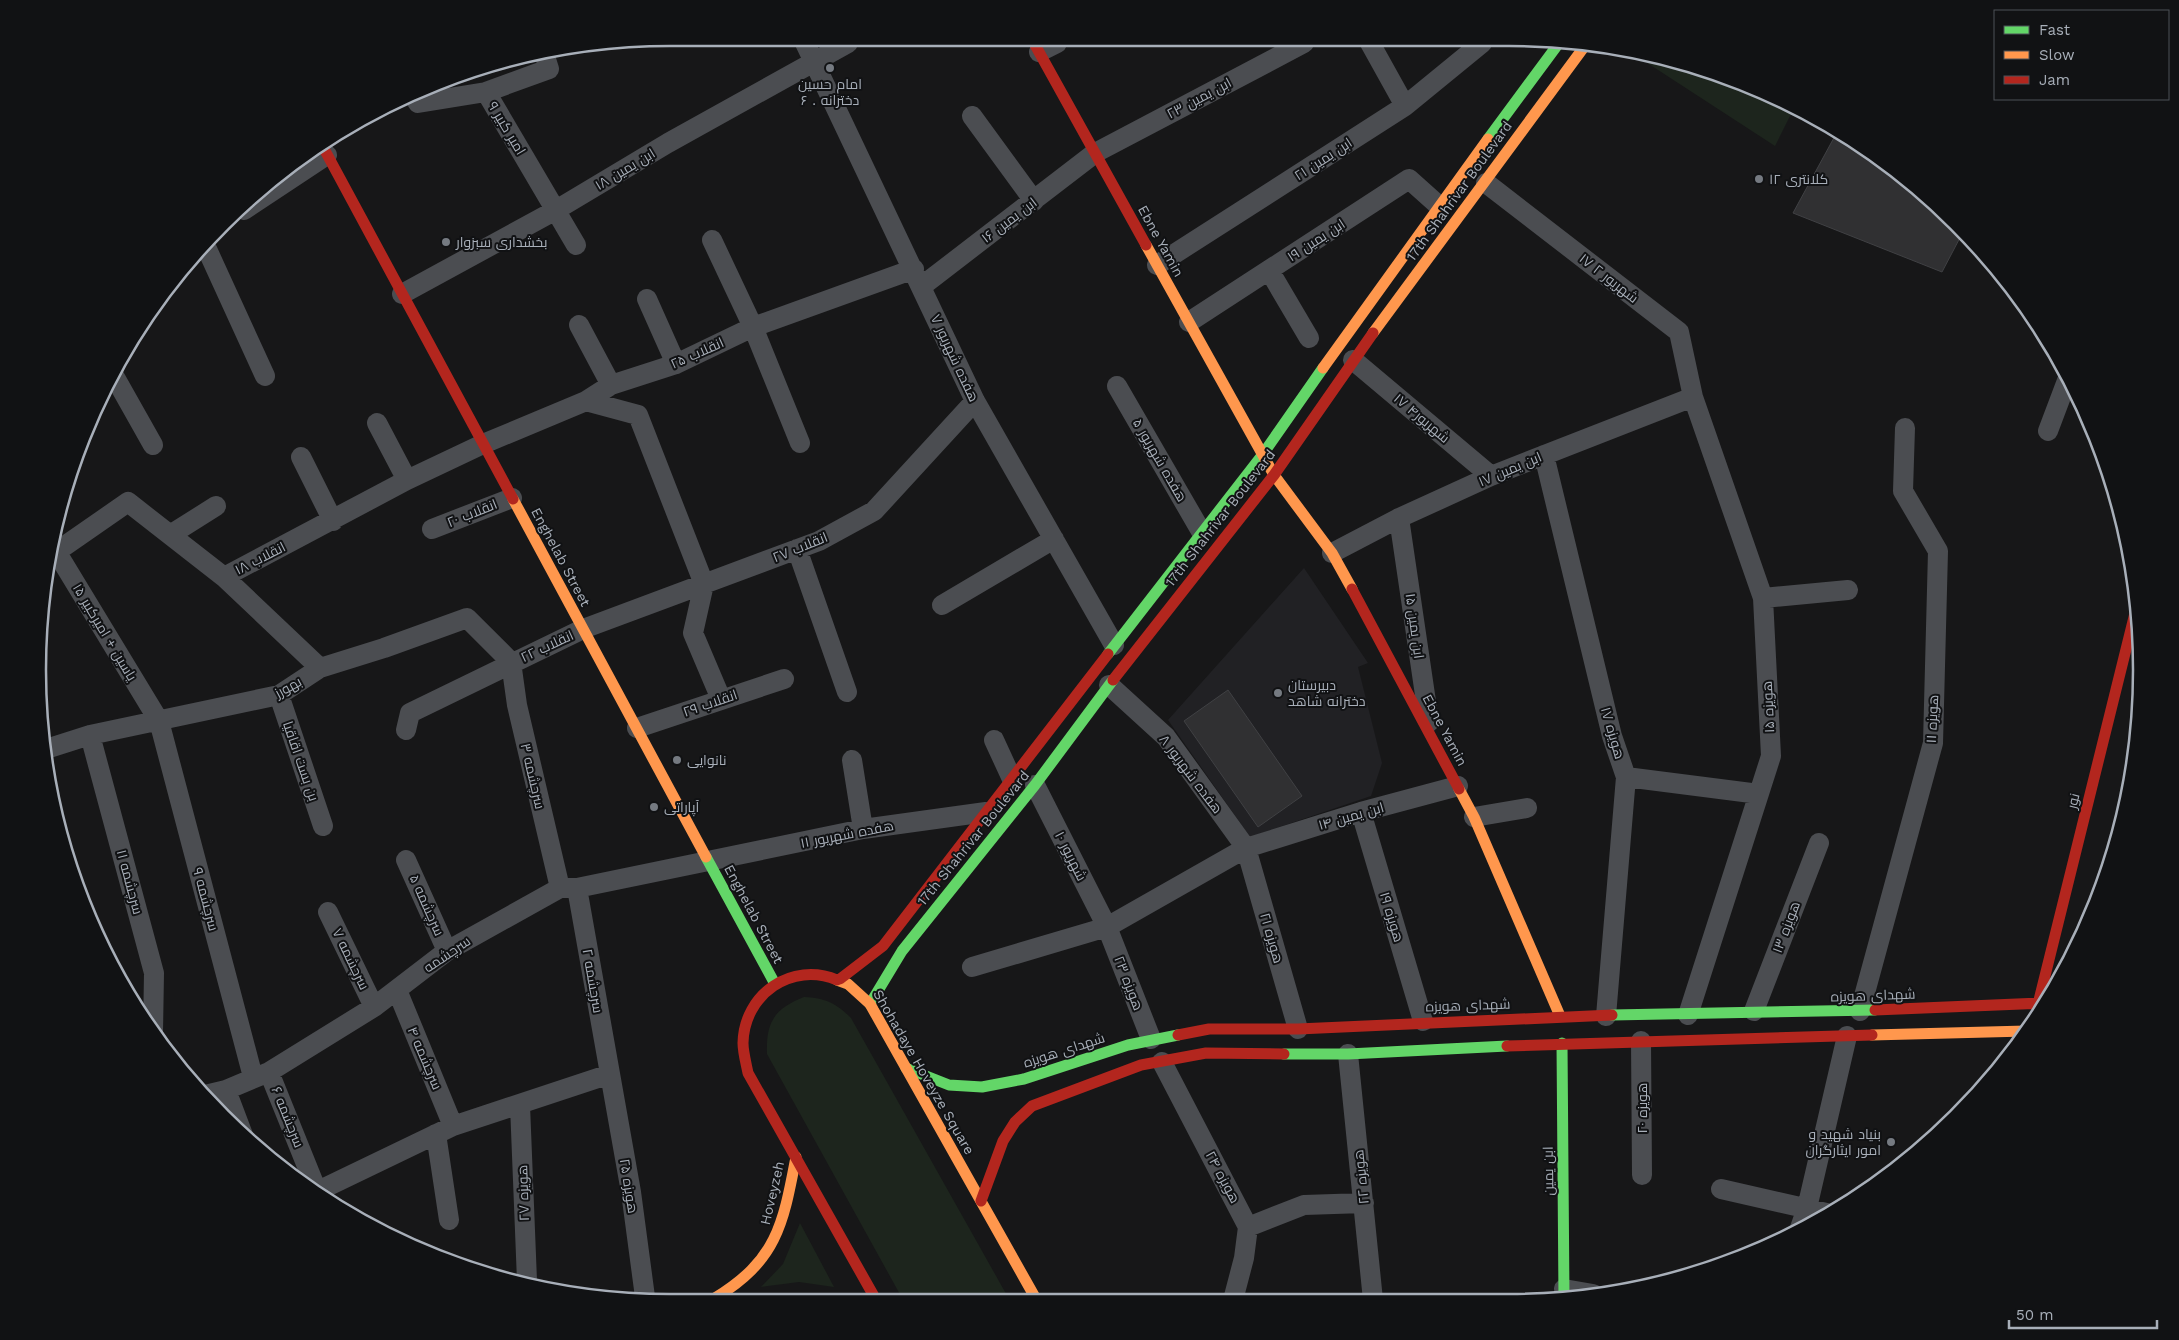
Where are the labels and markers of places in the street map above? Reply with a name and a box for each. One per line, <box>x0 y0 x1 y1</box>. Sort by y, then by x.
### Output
marker: امام حسین ۶ . دخترانه <box>824 62 836 74</box>
place label: امام حسین ۶ . دخترانه <box>798 76 862 108</box>
place label: کلانتری ۱۲ <box>1769 171 1828 187</box>
marker: کلانتری ۱۲ <box>1753 173 1765 185</box>
place label: بخشداری سبزوار <box>455 234 547 250</box>
marker: بخشداری سبزوار <box>440 236 452 248</box>
place label: دبیرستان دخترانه شاهد <box>1288 677 1366 709</box>
marker: دبیرستان دخترانه شاهد <box>1272 687 1284 699</box>
place label: نانوایی <box>687 752 727 768</box>
marker: نانوایی <box>671 754 683 766</box>
place label: آپاراتی <box>664 799 699 817</box>
marker: آپاراتی <box>648 801 660 813</box>
place label: بنیاد شهید و امور ایثارگران <box>1806 1126 1881 1158</box>
marker: بنیاد شهید و امور ایثارگران <box>1885 1136 1897 1148</box>

